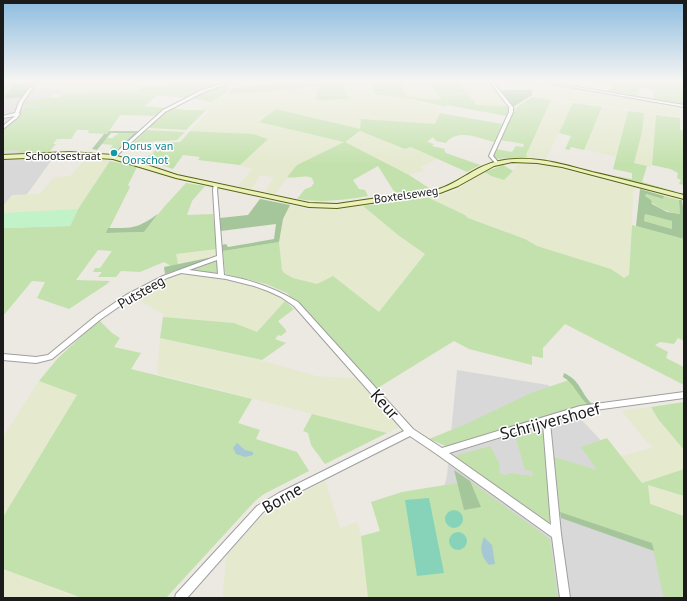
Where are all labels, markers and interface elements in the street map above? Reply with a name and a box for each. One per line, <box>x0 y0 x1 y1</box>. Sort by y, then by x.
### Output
place label: Dorus van Oorschot <box>122 138 173 167</box>
street label: Schootsestraat <box>25 148 101 163</box>
marker: Dorus van Oorschot <box>109 148 119 158</box>
street label: Boxtelseweg <box>373 183 439 206</box>
street label: Putsteeg <box>114 271 168 313</box>
street label: Keur <box>366 384 404 424</box>
street label: Schrijvershoef <box>497 397 603 445</box>
street label: Borne <box>258 478 306 518</box>

